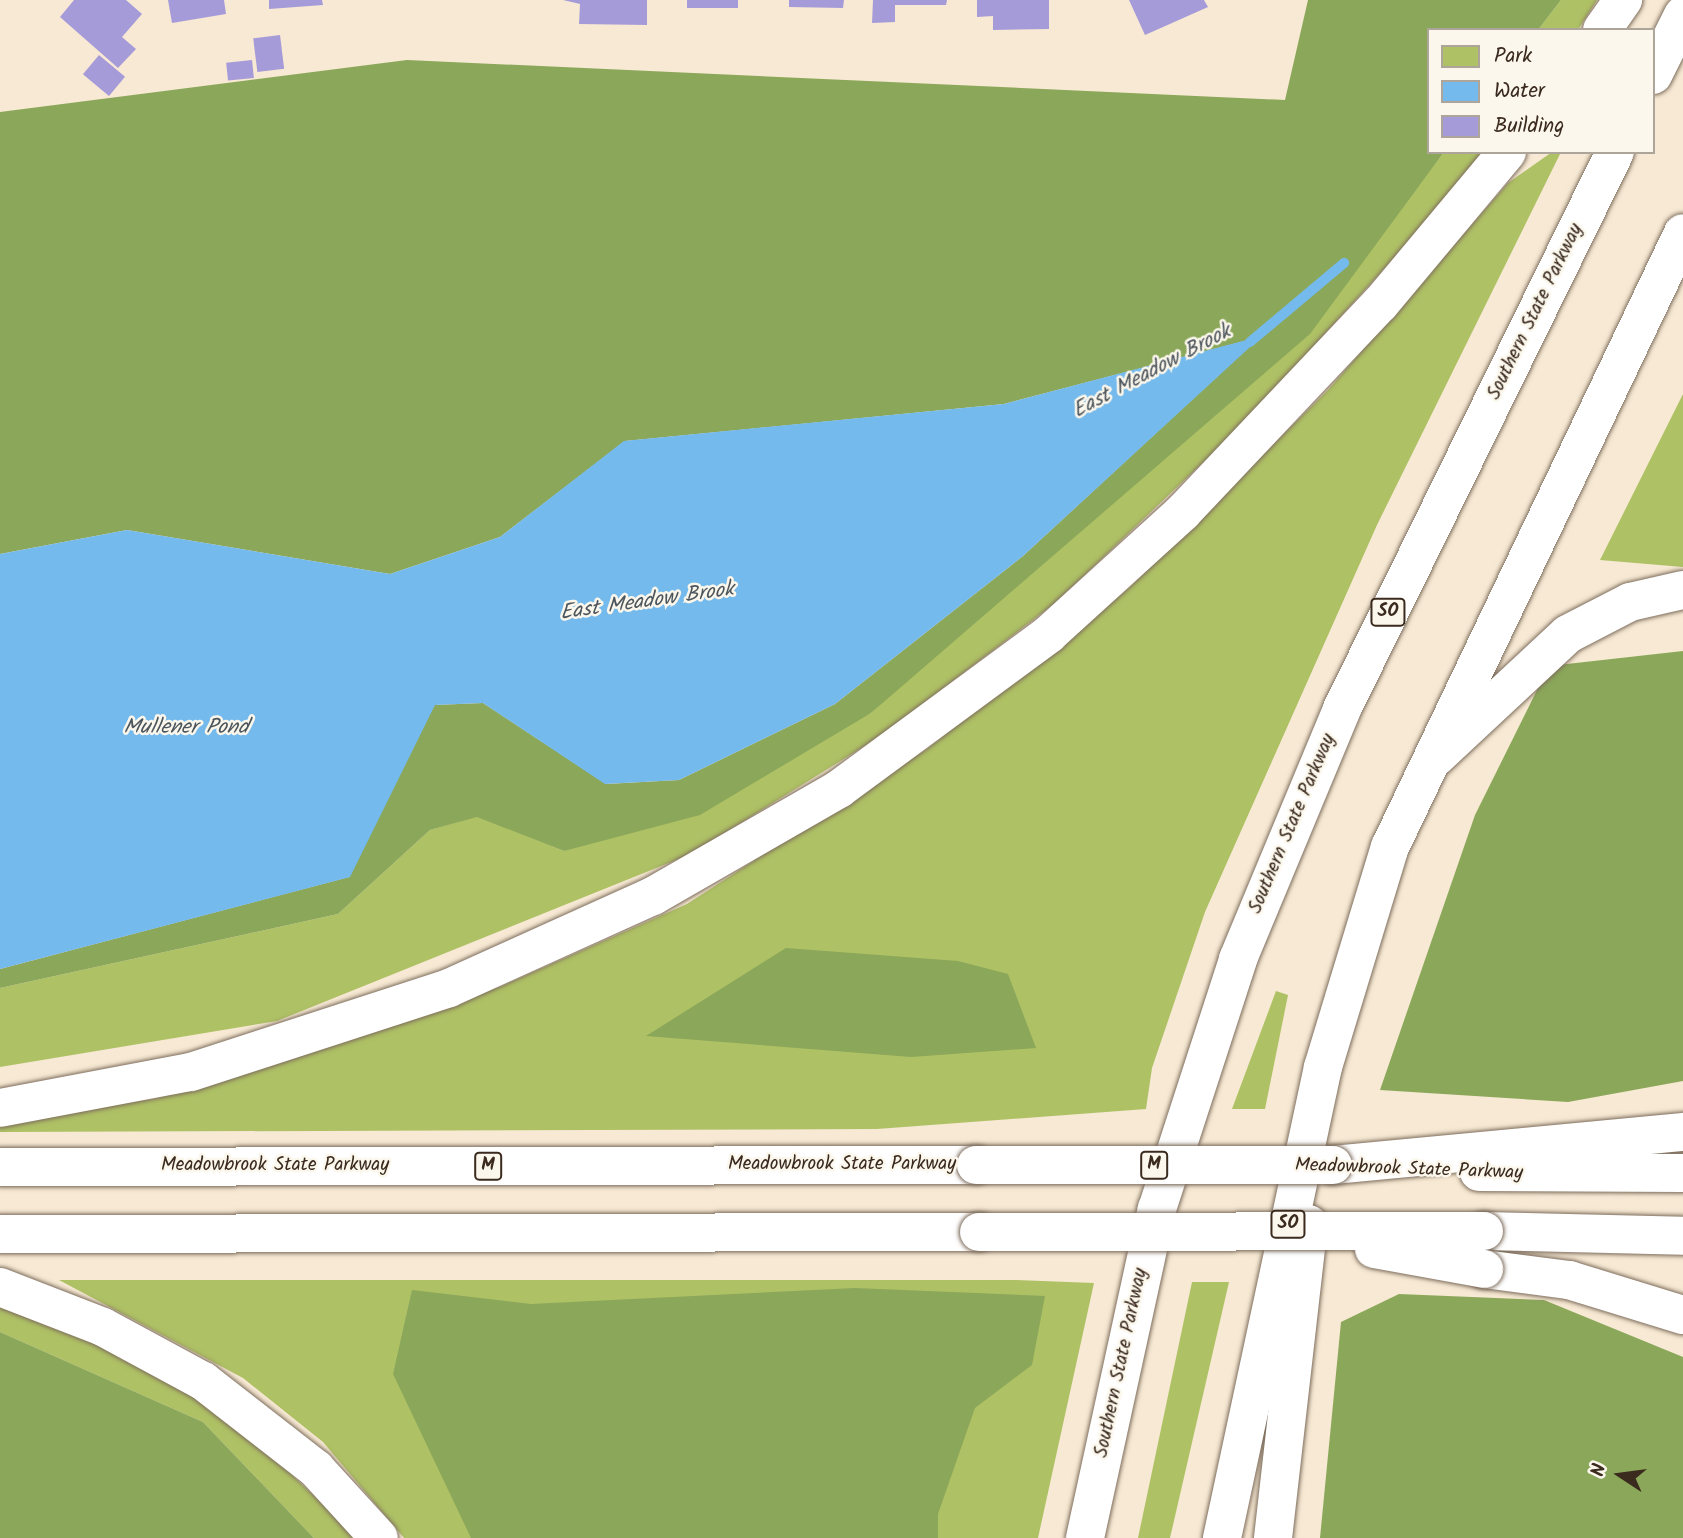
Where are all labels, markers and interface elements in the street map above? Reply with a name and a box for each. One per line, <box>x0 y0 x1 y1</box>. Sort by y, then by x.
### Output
legend <box>1428 28 1655 154</box>
text: Park <box>1494 40 1532 73</box>
text: Water <box>1494 75 1545 108</box>
text: Building <box>1494 110 1564 143</box>
street label: Southern State Parkway <box>1483 220 1589 404</box>
water label: East Meadow Brook <box>1069 320 1235 424</box>
water label: East Meadow Brook <box>558 577 736 627</box>
road number: SO <box>1369 598 1407 626</box>
water label: Mullener Pond <box>123 715 249 741</box>
street label: Southern State Parkway <box>1245 731 1341 917</box>
road number: M <box>1140 1150 1168 1180</box>
road number: M <box>474 1152 502 1181</box>
street label: Meadowbrook State Parkway <box>728 1154 956 1176</box>
street label: Meadowbrook State Parkway <box>161 1155 389 1177</box>
street label: Meadowbrook State Parkway <box>1295 1155 1523 1185</box>
road number: SO <box>1269 1210 1307 1238</box>
street label: Southern State Parkway <box>1091 1266 1153 1460</box>
north arrow <box>1585 1440 1655 1510</box>
text: N <box>1584 1461 1616 1479</box>

